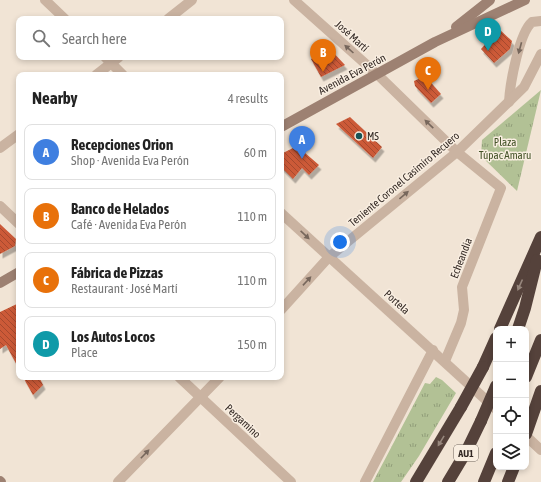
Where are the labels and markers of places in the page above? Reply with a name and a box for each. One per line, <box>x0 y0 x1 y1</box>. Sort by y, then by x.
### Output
pin: D <box>475 18 501 51</box>
pin: B <box>310 39 336 72</box>
pin: C <box>415 57 441 90</box>
pin: A <box>289 126 315 159</box>
place label: MS <box>367 130 379 142</box>
marker: MS <box>354 131 364 141</box>

